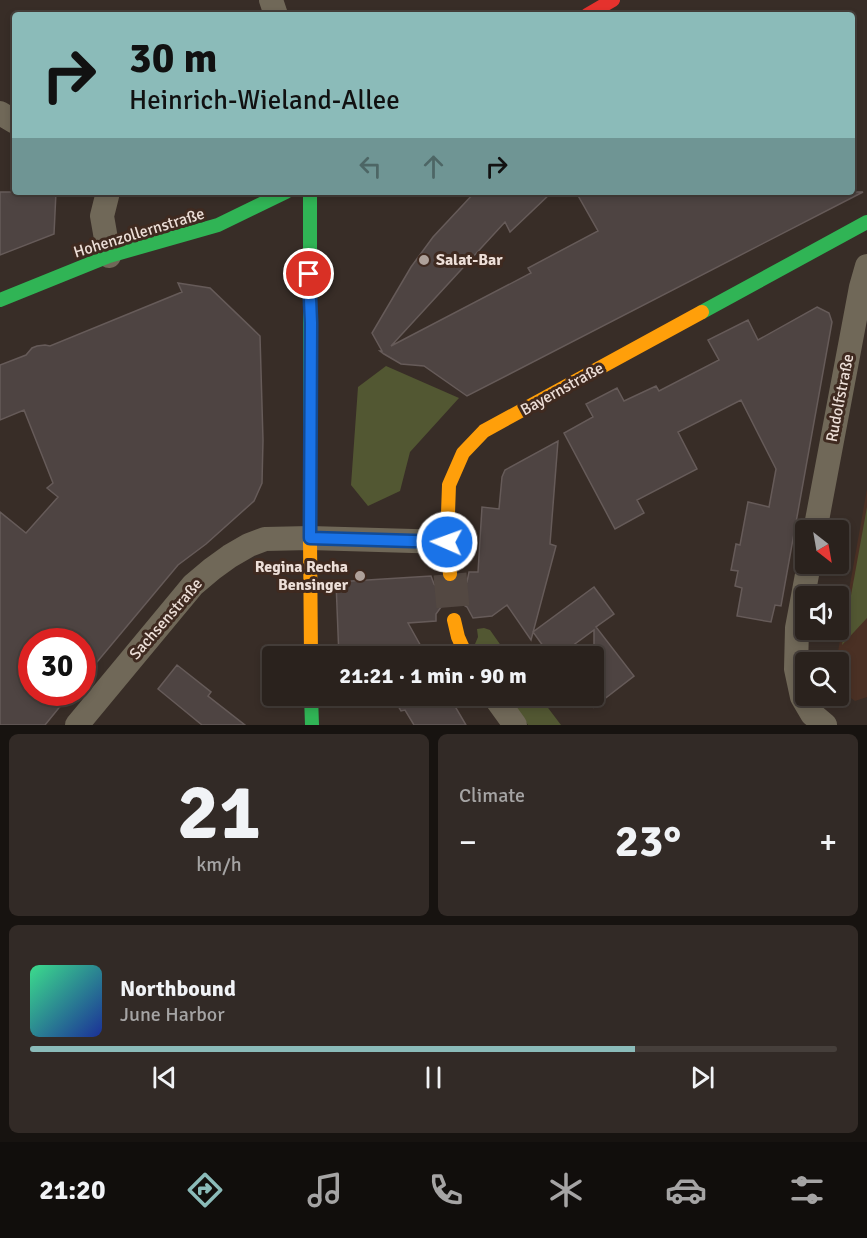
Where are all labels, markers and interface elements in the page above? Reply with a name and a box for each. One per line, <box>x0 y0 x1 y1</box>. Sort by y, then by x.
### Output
text: 30 m <box>129 33 218 84</box>
icon: right <box>30 36 108 114</box>
text: Heinrich-Wieland-Allee <box>129 84 400 117</box>
icon: left <box>354 150 387 183</box>
icon: ahead <box>417 150 450 183</box>
icon: right <box>480 150 513 183</box>
street label: Hohenzollernstraße <box>71 204 207 262</box>
pin <box>283 248 334 299</box>
place label: Salat-Bar <box>436 250 503 270</box>
marker: Salat-Bar <box>417 253 431 267</box>
icon: arrive <box>292 257 325 290</box>
street label: Rudolfstraße <box>822 352 858 444</box>
street label: Bayernstraße <box>517 358 607 420</box>
position arrow <box>415 510 479 574</box>
north arrow <box>795 520 849 574</box>
map controls <box>795 520 849 706</box>
place label: Regina Recha Bensinger <box>255 557 349 595</box>
marker: Regina Recha Bensinger <box>353 569 367 583</box>
street label: Sachsenstraße <box>125 574 207 664</box>
button: sound <box>795 586 849 640</box>
speed limit sign: 30 <box>18 628 96 706</box>
button: search <box>795 652 849 706</box>
text: 21:21 · 1 min · 90 m <box>339 662 527 689</box>
text: 21 <box>177 765 261 861</box>
text: Climate <box>459 783 525 808</box>
text: 23° <box>615 814 681 869</box>
text: − <box>459 822 477 863</box>
text: + <box>819 822 837 863</box>
text: km/h <box>196 852 242 877</box>
text: Northbound <box>120 975 236 1002</box>
text: June Harbor <box>120 1002 225 1027</box>
icon: previous <box>148 1061 181 1094</box>
icon: pause <box>417 1061 450 1094</box>
icon: next <box>686 1061 719 1094</box>
icon: directions <box>184 1169 226 1211</box>
icon: music <box>304 1169 346 1211</box>
icon: phone <box>425 1169 467 1211</box>
icon: climate <box>545 1169 587 1211</box>
icon: car <box>665 1169 707 1211</box>
icon: filters <box>786 1169 828 1211</box>
text: 21:20 <box>39 1174 105 1207</box>

